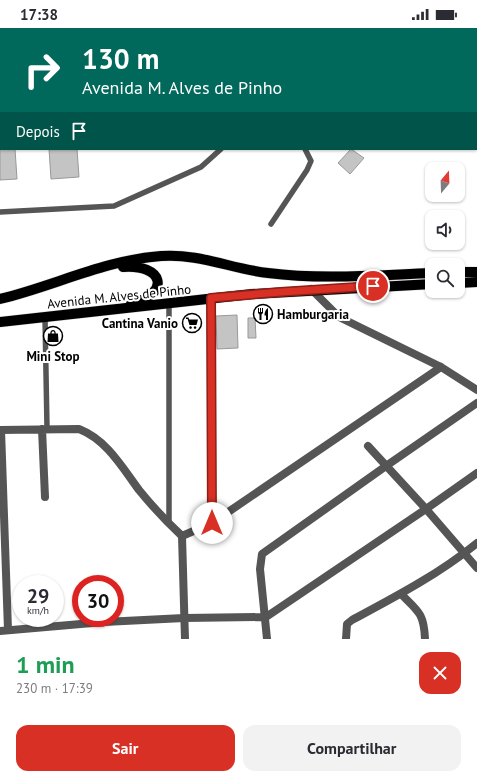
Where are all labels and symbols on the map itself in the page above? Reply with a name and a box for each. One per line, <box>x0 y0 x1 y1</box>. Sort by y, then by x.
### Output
north arrow <box>425 162 465 202</box>
pin <box>356 269 390 303</box>
street label: Avenida M. Alves de Pinho <box>46 280 192 313</box>
restaurant icon: Hamburgaria <box>252 303 274 325</box>
place label: Hamburgaria <box>277 306 349 323</box>
supermarket icon: Cantina Vanio <box>181 312 203 334</box>
place label: Cantina Vanio <box>102 315 178 332</box>
shop icon: Mini Stop <box>42 325 64 347</box>
place label: Mini Stop <box>26 348 80 365</box>
position arrow <box>191 502 233 544</box>
speed limit sign: 30 <box>72 575 124 627</box>

